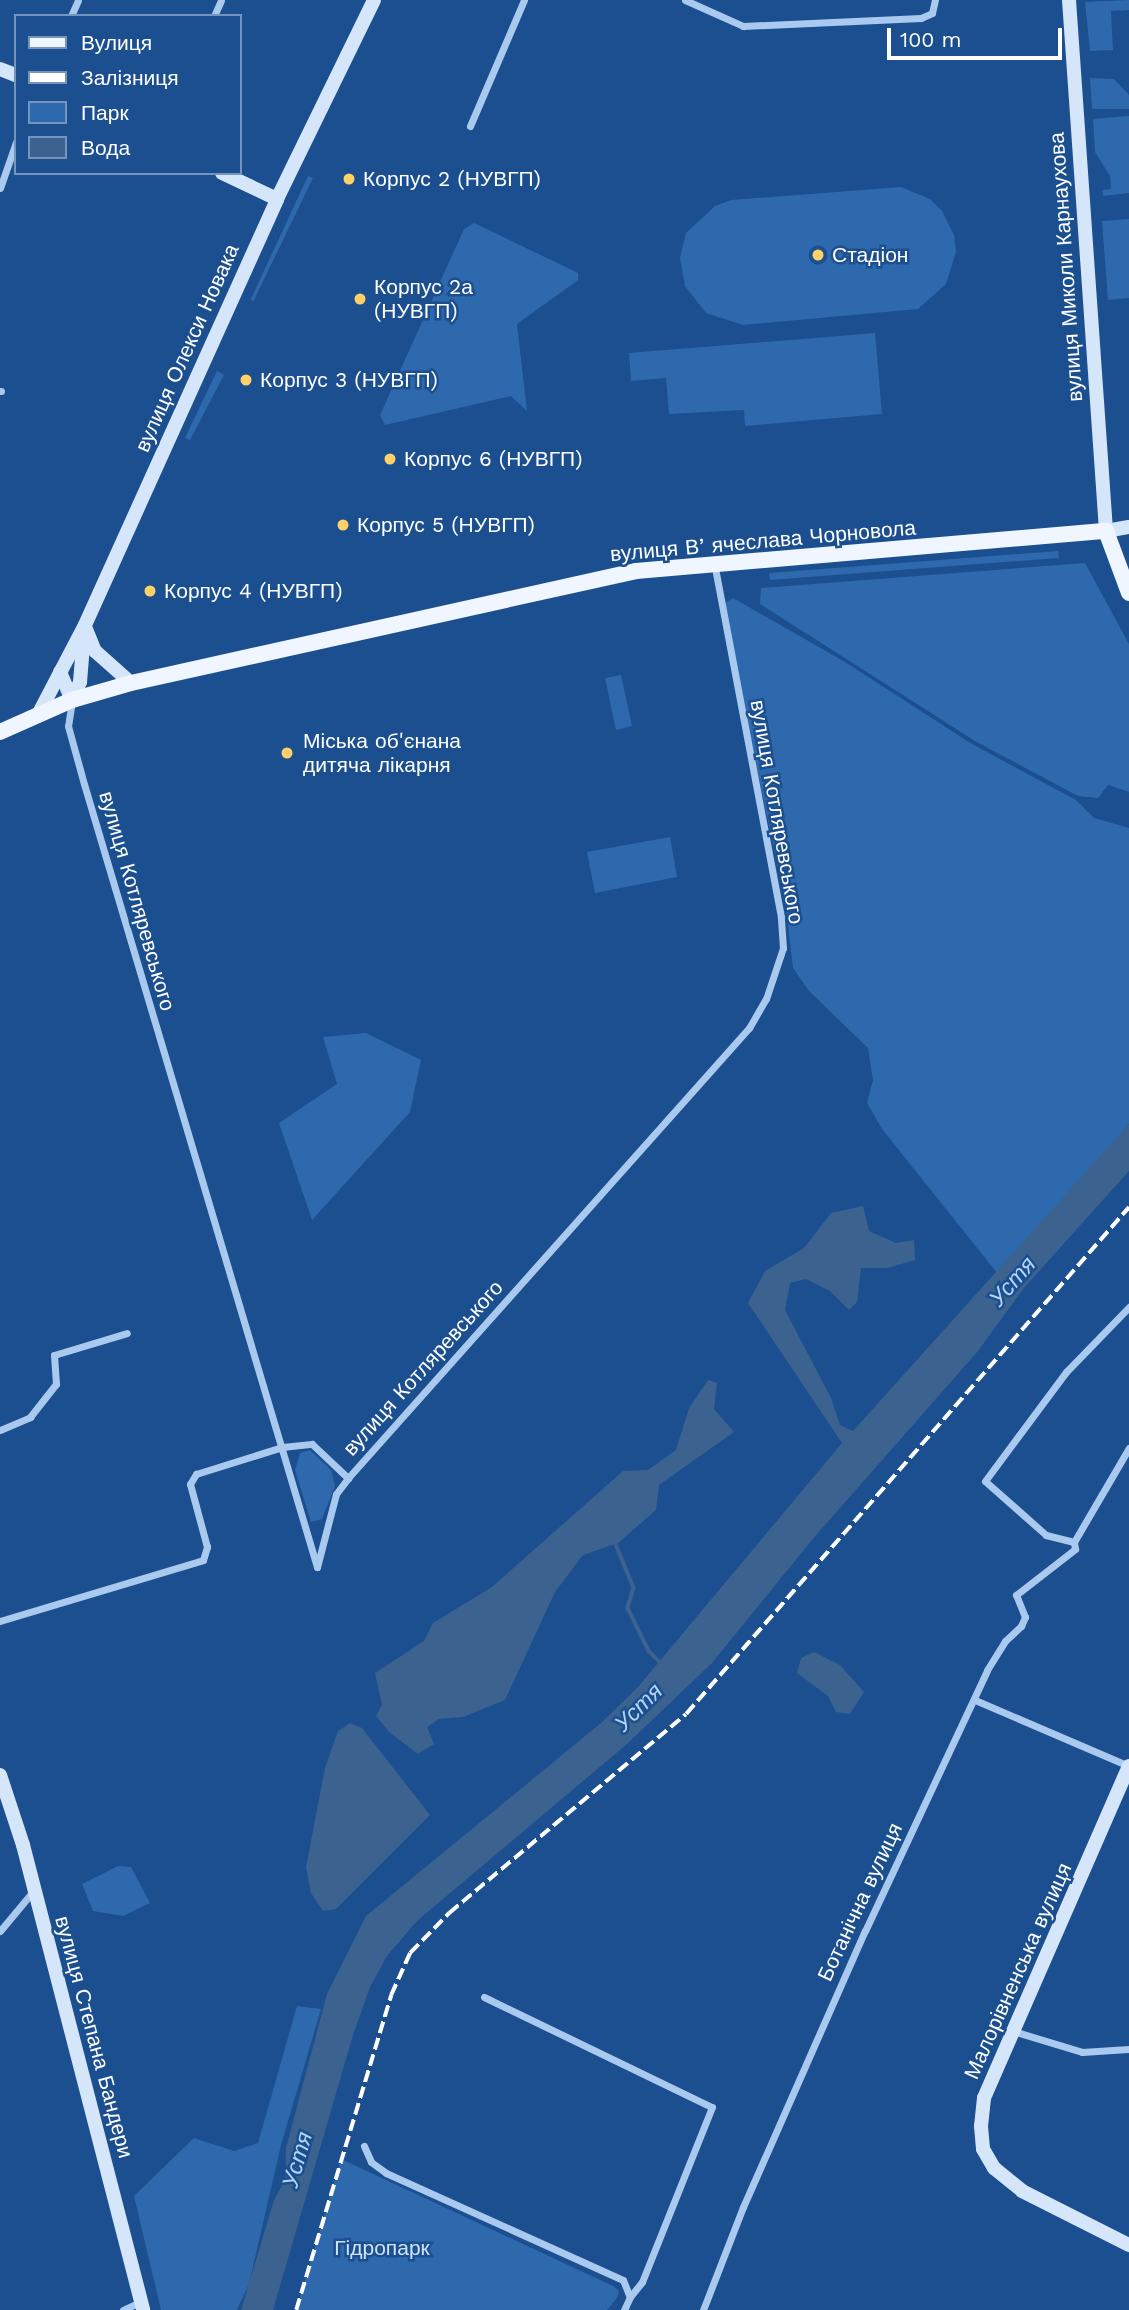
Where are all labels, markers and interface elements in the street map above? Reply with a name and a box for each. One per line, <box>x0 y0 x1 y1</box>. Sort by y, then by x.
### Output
legend <box>14 14 242 175</box>
scale bar <box>891 14 1066 58</box>
text: 100 m <box>900 27 962 52</box>
text: Вулиця <box>81 30 152 55</box>
text: Залізниця <box>81 65 179 90</box>
text: Парк <box>81 100 129 125</box>
street label: вулиця Миколи Карнаухова <box>1044 131 1088 403</box>
text: Вода <box>81 135 130 160</box>
place label: Корпус 2 (НУВГП) <box>363 166 541 192</box>
marker: Корпус 2 (НУВГП) <box>341 171 357 187</box>
street label: вулиця Олекси Новака <box>130 240 244 456</box>
place label: Стадіон <box>832 242 908 268</box>
marker: Стадіон <box>810 247 826 263</box>
place label: Корпус 2а (НУВГП) <box>374 274 473 324</box>
marker: Корпус 2а (НУВГП) <box>352 291 368 307</box>
place label: Корпус 3 (НУВГП) <box>260 367 438 393</box>
marker: Корпус 3 (НУВГП) <box>238 372 254 388</box>
place label: Корпус 6 (НУВГП) <box>404 446 582 472</box>
marker: Корпус 6 (НУВГП) <box>382 451 398 467</box>
place label: Корпус 5 (НУВГП) <box>357 512 535 538</box>
street label: вулиця Вʼячеслава Чорновола <box>609 515 917 567</box>
marker: Корпус 5 (НУВГП) <box>335 517 351 533</box>
place label: Корпус 4 (НУВГП) <box>164 578 343 604</box>
marker: Корпус 4 (НУВГП) <box>142 583 158 599</box>
street label: вулиця Котляревського <box>745 698 809 926</box>
place label: Міська об'єнана дитяча лікарня <box>303 728 461 778</box>
marker: Міська об'єнана дитяча лікарня <box>277 743 297 763</box>
street label: вулиця Котляревського <box>94 788 180 1014</box>
water label: Устя <box>984 1251 1042 1313</box>
street label: вулиця Котляревського <box>338 1275 508 1461</box>
water label: Устя <box>609 1678 669 1738</box>
street label: Ботанічна вулиця <box>812 1819 908 1985</box>
street label: Малорівненська вулиця <box>959 1859 1077 2083</box>
street label: вулиця Степана Бандери <box>50 1913 138 2161</box>
water label: Устя <box>277 2129 319 2191</box>
park label: Гідропарк <box>334 2235 430 2261</box>

